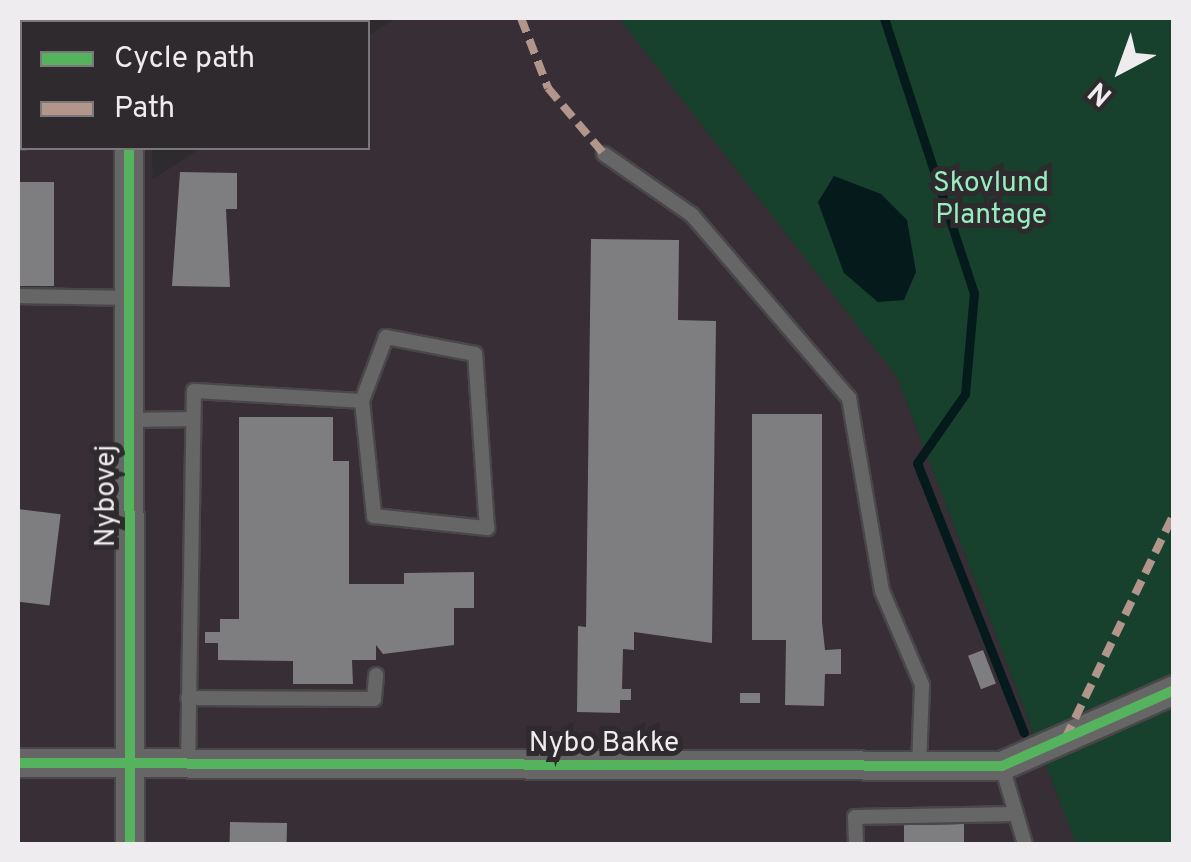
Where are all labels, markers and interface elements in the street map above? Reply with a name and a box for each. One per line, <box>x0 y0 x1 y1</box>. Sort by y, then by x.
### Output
legend <box>20 20 370 150</box>
north arrow <box>1071 20 1171 120</box>
text: Cycle path <box>114 41 255 78</box>
text: N <box>1082 72 1121 113</box>
text: Path <box>114 91 175 128</box>
park label: Skovlund Plantage <box>933 167 1049 233</box>
street label: Nybovej <box>90 445 124 547</box>
street label: Nybo Bakke <box>529 727 679 761</box>

